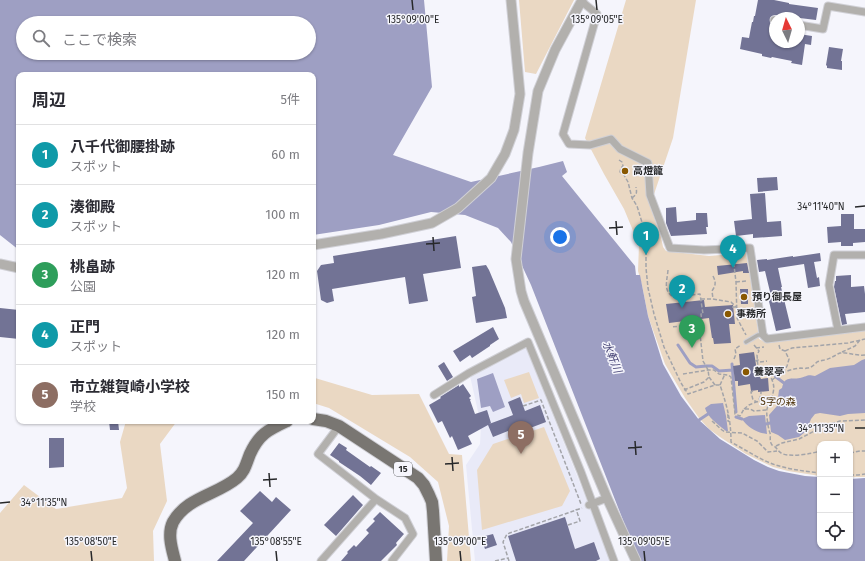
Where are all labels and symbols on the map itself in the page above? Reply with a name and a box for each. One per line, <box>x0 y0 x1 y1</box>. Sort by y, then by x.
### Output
north arrow <box>769 12 805 48</box>
text: 135°09'00"E <box>387 14 439 26</box>
text: 135°09'05"E <box>571 14 623 26</box>
place label: 高燈籠 <box>633 165 663 177</box>
marker: 高燈籠 <box>620 166 630 176</box>
text: 34°11'40"N <box>797 201 845 213</box>
pin: 1 <box>633 222 659 255</box>
your location <box>550 227 570 247</box>
pin: 4 <box>720 235 746 268</box>
pin: 2 <box>669 275 695 308</box>
place label: 預り御長屋 <box>752 291 802 303</box>
marker: 預り御長屋 <box>739 292 749 302</box>
place label: 事務所 <box>736 308 766 320</box>
marker: 事務所 <box>723 309 733 319</box>
pin: 3 <box>679 315 705 348</box>
water label: 水軒川 <box>600 339 625 376</box>
place label: 養翠亭 <box>754 366 784 378</box>
marker: 養翠亭 <box>741 367 751 377</box>
park label: S字の森 <box>760 396 796 408</box>
pin: 5 <box>508 421 534 454</box>
text: 34°11'35"N <box>798 423 844 435</box>
road number: 15 <box>394 462 412 476</box>
text: 34°11'35"N <box>21 497 67 509</box>
text: 135°08'50"E <box>65 536 117 548</box>
text: 135°08'55"E <box>250 536 302 548</box>
text: 135°09'00"E <box>434 536 486 548</box>
text: 135°09'05"E <box>618 536 670 548</box>

